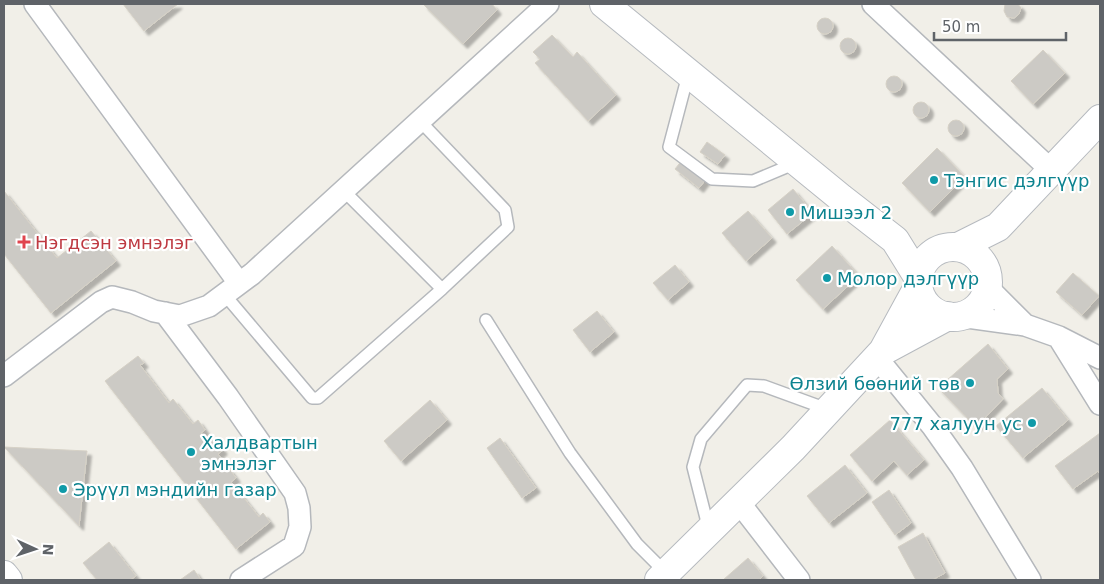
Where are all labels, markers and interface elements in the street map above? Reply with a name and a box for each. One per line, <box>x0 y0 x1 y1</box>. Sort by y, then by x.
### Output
scale bar <box>934 10 1066 42</box>
text: 50 m <box>942 18 980 36</box>
place label: Тэнгис дэлгүүр <box>943 170 1089 191</box>
marker: Тэнгис дэлгүүр <box>928 174 940 186</box>
place label: Мишээл 2 <box>800 202 892 223</box>
marker: Мишээл 2 <box>784 206 796 218</box>
place label: Нэгдсэн эмнэлэг <box>35 232 194 253</box>
marker: Нэгдсэн эмнэлэг <box>17 235 31 249</box>
place label: Молор дэлгүүр <box>837 268 979 289</box>
marker: Молор дэлгүүр <box>821 272 833 284</box>
place label: Өлзий бөөний төв <box>790 373 960 394</box>
marker: Өлзий бөөний төв <box>964 377 976 389</box>
place label: 777 халуун ус <box>889 413 1022 434</box>
marker: 777 халуун ус <box>1026 417 1038 429</box>
place label: Халдвартын эмнэлэг <box>201 432 318 474</box>
marker: Халдвартын эмнэлэг <box>185 446 197 458</box>
place label: Эрүүл мэндийн газар <box>73 479 277 500</box>
marker: Эрүүл мэндийн газар <box>57 483 69 495</box>
north arrow <box>10 524 60 574</box>
text: N <box>40 543 56 556</box>

